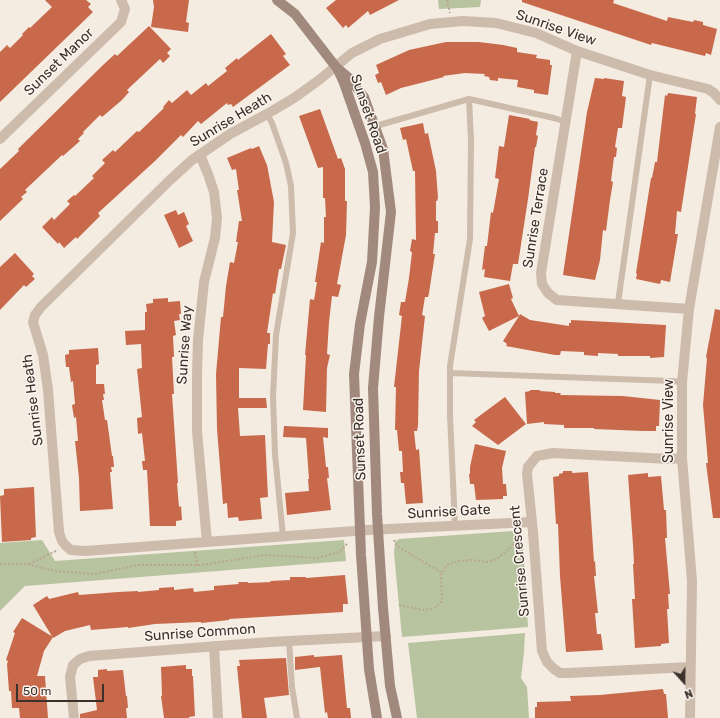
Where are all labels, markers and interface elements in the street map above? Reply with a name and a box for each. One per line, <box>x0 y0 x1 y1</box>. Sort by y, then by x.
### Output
street label: Sunrise View <box>513 6 599 50</box>
street label: Sunset Manor <box>21 25 97 99</box>
street label: Sunset Road <box>347 72 389 156</box>
street label: Sunrise Heath <box>187 89 275 151</box>
street label: Sunrise Terrace <box>520 167 552 269</box>
street label: Sunrise Way <box>174 305 196 385</box>
street label: Sunrise Heath <box>19 353 47 447</box>
street label: Sunrise View <box>661 379 677 463</box>
street label: Sunset Road <box>350 397 370 481</box>
street label: Sunrise Gate <box>407 501 491 523</box>
street label: Sunrise Crescent <box>507 505 533 617</box>
street label: Sunrise Common <box>144 621 256 645</box>
north arrow <box>664 662 704 702</box>
scale bar <box>18 676 106 702</box>
text: 50 m <box>23 684 51 698</box>
text: N <box>682 686 695 701</box>

